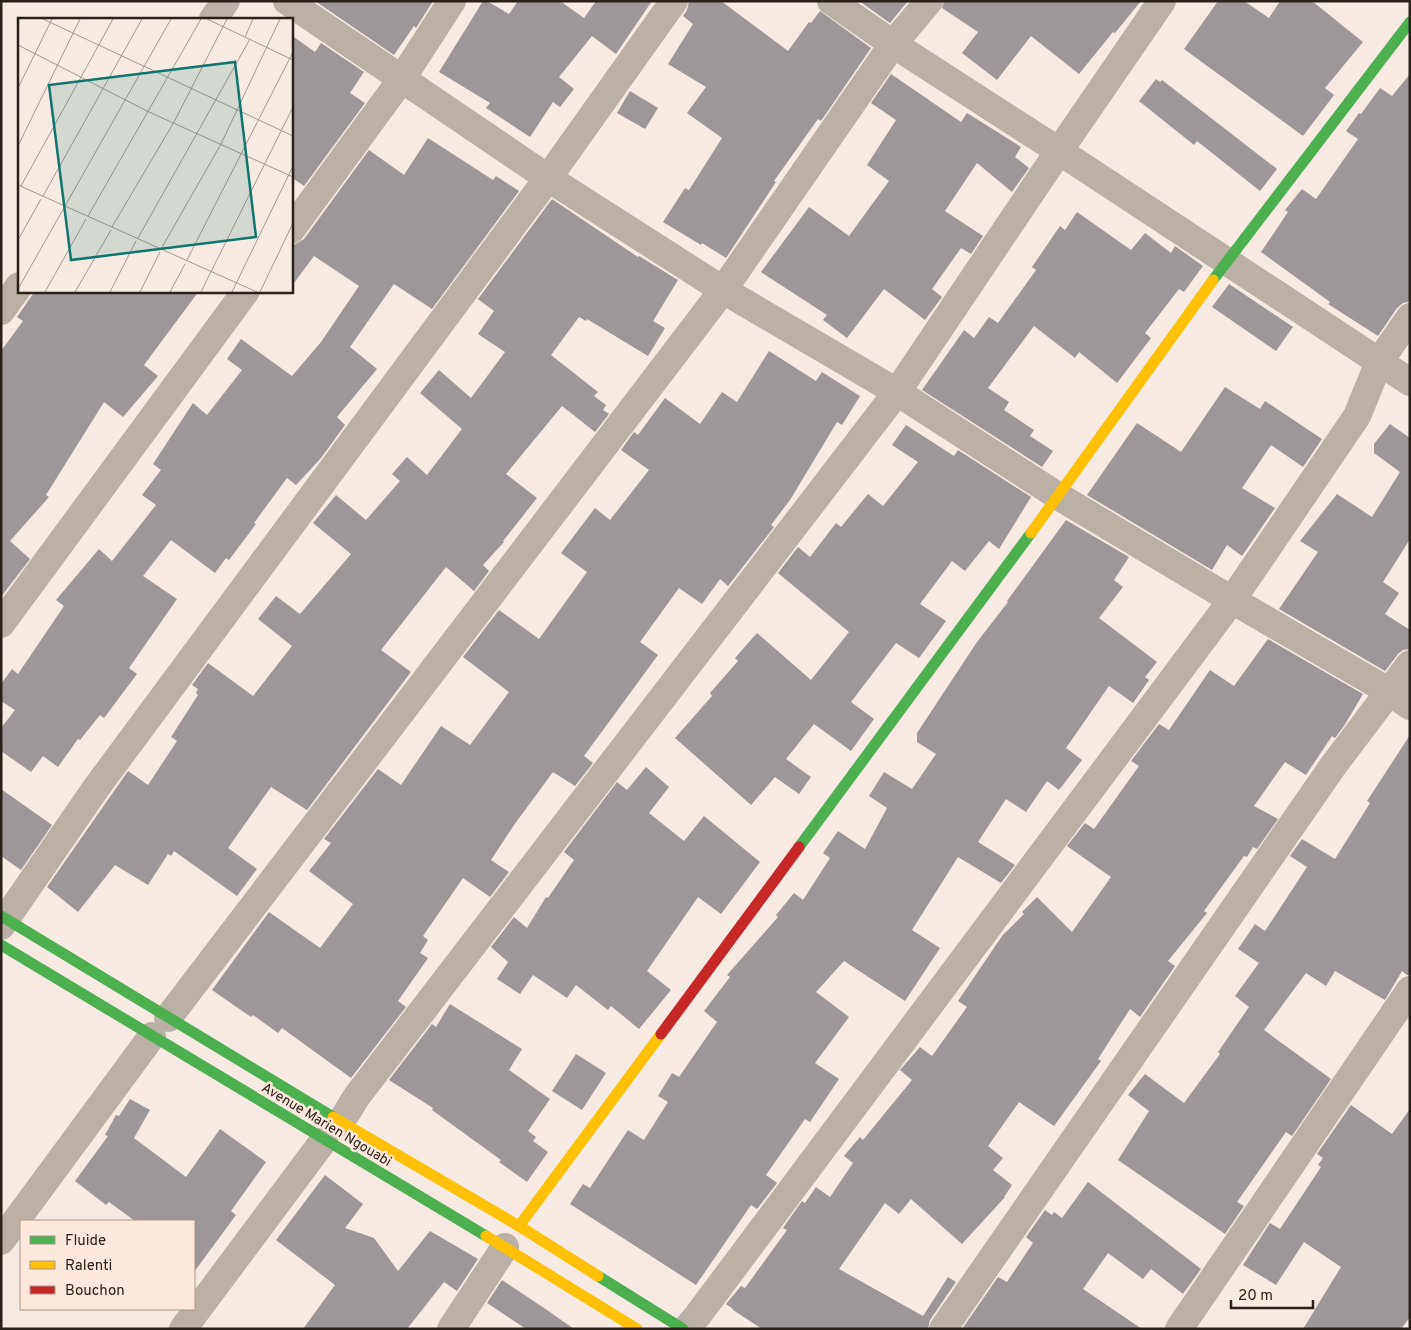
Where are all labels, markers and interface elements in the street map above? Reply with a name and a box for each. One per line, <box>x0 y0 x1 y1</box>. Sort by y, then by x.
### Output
inset map <box>18 18 292 292</box>
street label: Avenue Marien Ngouabi <box>258 1080 394 1171</box>
legend <box>20 1220 195 1310</box>
text: Fluide <box>65 1232 106 1251</box>
text: Ralenti <box>65 1257 112 1276</box>
scale bar <box>1231 1278 1314 1310</box>
text: Bouchon <box>65 1282 125 1301</box>
text: 20 m <box>1238 1287 1273 1306</box>

